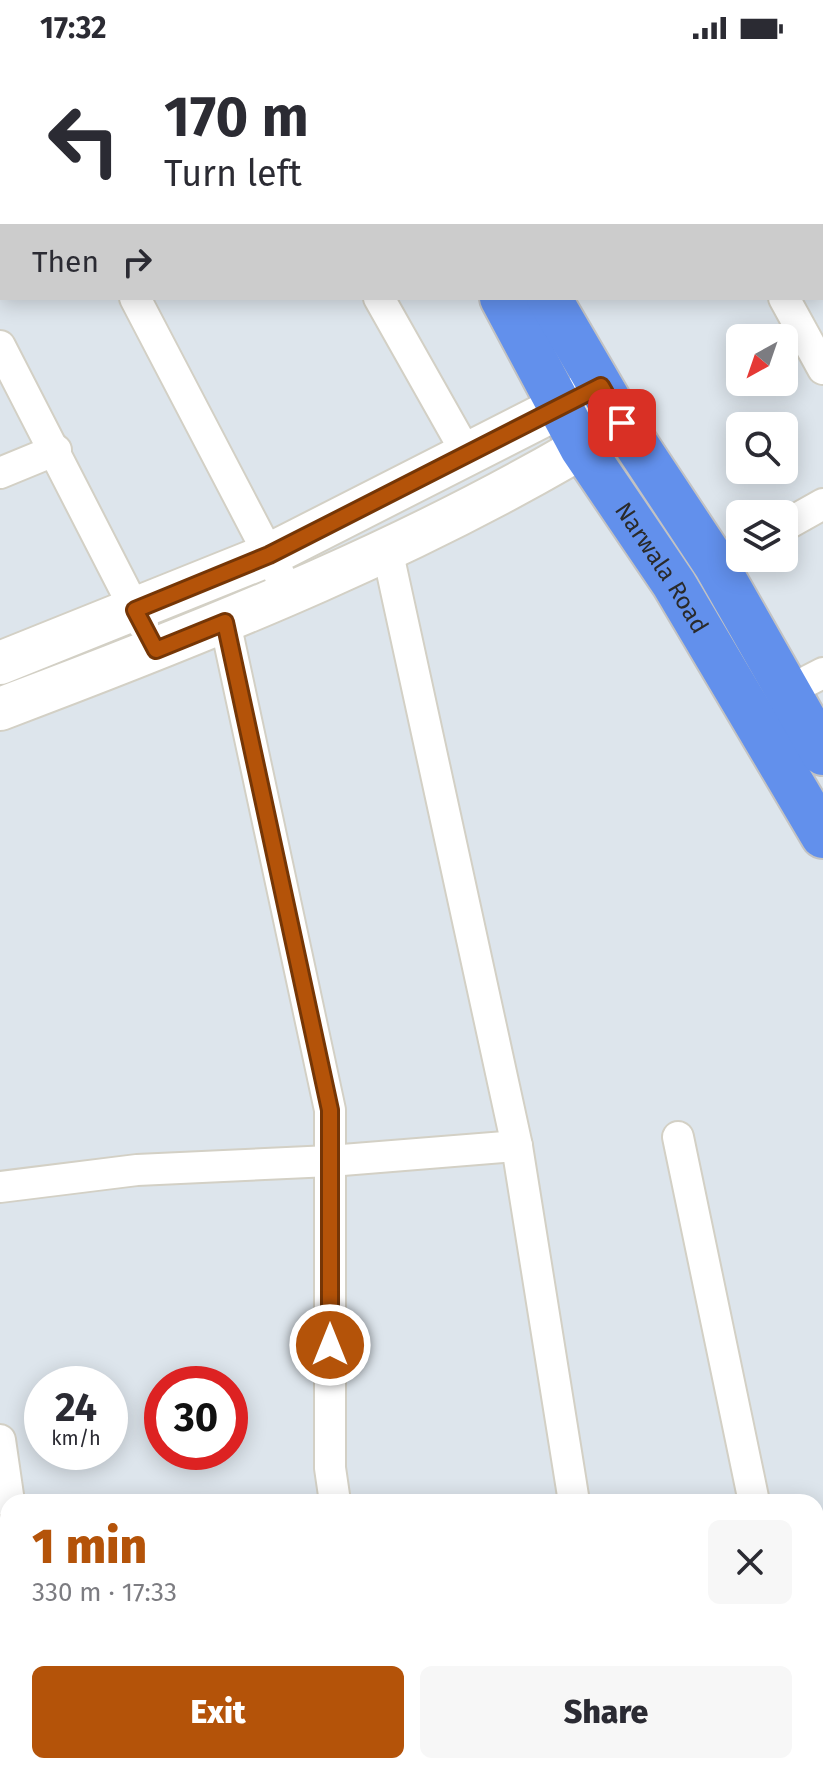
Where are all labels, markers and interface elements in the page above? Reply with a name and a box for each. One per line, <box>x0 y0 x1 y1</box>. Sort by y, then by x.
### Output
text: 17:32 <box>40 10 106 46</box>
text: 170 m <box>164 84 309 151</box>
icon: left <box>32 88 136 192</box>
text: Turn left <box>164 152 302 196</box>
icon: right <box>115 240 159 284</box>
text: Then <box>32 244 99 280</box>
north arrow <box>726 324 798 396</box>
map controls <box>726 324 798 572</box>
pin <box>588 389 656 457</box>
icon: arrive <box>600 401 644 445</box>
button: search <box>726 412 798 484</box>
street label: Narwala Road <box>609 497 714 638</box>
button: layers <box>726 500 798 572</box>
position arrow <box>288 1303 372 1387</box>
speed limit sign: 30 <box>144 1366 248 1470</box>
text: 24 <box>55 1384 97 1432</box>
text: km/h <box>51 1426 101 1450</box>
text: 1 min <box>32 1518 147 1576</box>
button: close <box>708 1520 792 1604</box>
text: 330 m · 17:33 <box>32 1577 177 1608</box>
button: Exit <box>32 1666 404 1758</box>
button: Share <box>420 1666 792 1758</box>

